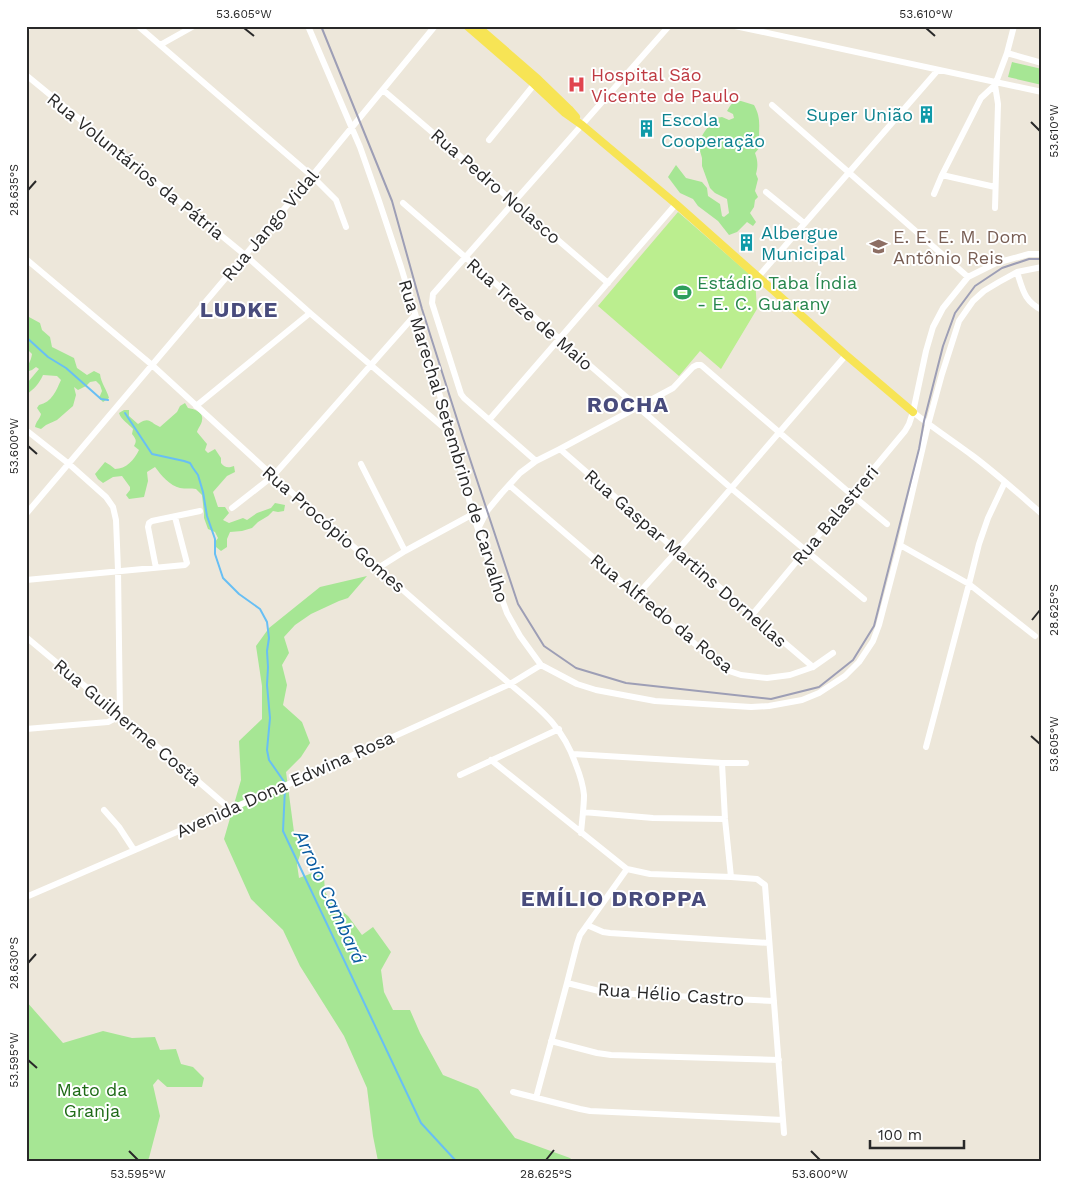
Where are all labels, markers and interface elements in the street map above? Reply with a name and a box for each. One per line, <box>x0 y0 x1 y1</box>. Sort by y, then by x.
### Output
text: 53.605°W <box>216 7 272 21</box>
text: 53.610°W <box>899 7 953 21</box>
place label: Hospital São Vicente de Paulo <box>591 64 739 106</box>
hospital icon: Hospital São Vicente de Paulo <box>567 74 587 94</box>
street label: Rua Voluntários da Pátria <box>43 88 229 244</box>
place label: Super União <box>806 104 913 125</box>
building icon: Super União <box>917 104 937 124</box>
text: 53.610°W <box>1047 104 1061 158</box>
place label: Escola Cooperação <box>661 109 765 151</box>
building icon: Escola Cooperação <box>637 119 657 139</box>
street label: Rua Pedro Nolasco <box>427 124 565 248</box>
text: 28.635°S <box>7 164 21 216</box>
street label: Rua Jango Vidal <box>217 165 323 285</box>
place label: Albergue Municipal <box>761 222 846 264</box>
place label: E. E. E. M. Dom Antônio Reis <box>893 226 1027 268</box>
building icon: Albergue Municipal <box>737 232 757 252</box>
school or university icon: E. E. E. M. Dom Antônio Reis <box>869 236 889 256</box>
street label: Rua Treze de Maio <box>463 254 597 374</box>
place label: Estádio Taba Índia - E. C. Guarany <box>697 272 857 314</box>
street label: Rua Marechal Setembrino de Carvalho <box>395 277 513 605</box>
sports icon: Estádio Taba Índia - E. C. Guarany <box>673 282 693 302</box>
district label: LUDKE <box>200 297 278 322</box>
district label: ROCHA <box>587 392 669 417</box>
text: 53.600°W <box>7 417 21 474</box>
street label: Rua Procópio Gomes <box>258 461 410 597</box>
street label: Rua Balastreri <box>787 461 883 569</box>
street label: Rua Gaspar Martins Dornellas <box>581 465 791 651</box>
street label: Rua Alfredo da Rosa <box>586 549 738 677</box>
text: 28.625°S <box>1047 584 1061 636</box>
street label: Rua Guilherme Costa <box>50 654 206 790</box>
text: 53.605°W <box>1047 716 1061 772</box>
street label: Avenida Dona Edwina Rosa <box>173 726 397 842</box>
water label: Arroio Cambará <box>289 826 371 968</box>
district label: EMÍLIO DROPPA <box>521 886 707 911</box>
text: 28.630°S <box>7 937 21 989</box>
street label: Rua Hélio Castro <box>597 978 745 1010</box>
text: 53.595°W <box>7 1032 21 1088</box>
park label: Mato da Granja <box>56 1079 128 1121</box>
scale bar <box>870 1117 964 1149</box>
text: 100 m <box>878 1126 922 1144</box>
text: 53.595°W <box>110 1167 166 1181</box>
text: 28.625°S <box>520 1167 572 1181</box>
text: 53.600°W <box>792 1167 849 1181</box>

